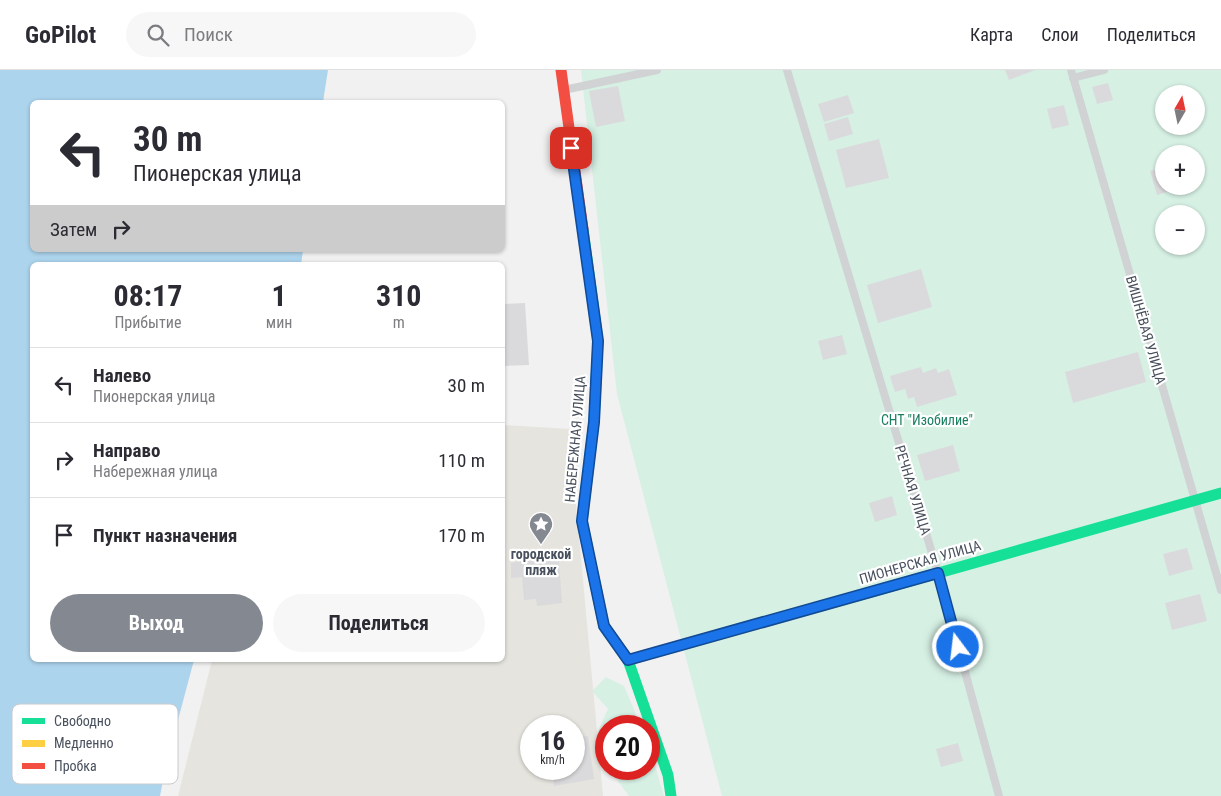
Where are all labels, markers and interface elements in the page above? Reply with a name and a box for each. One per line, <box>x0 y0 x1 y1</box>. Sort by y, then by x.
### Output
search box <box>126 12 476 57</box>
text: GoPilot <box>25 21 96 49</box>
icon: search <box>144 21 172 49</box>
text: Поиск <box>184 23 233 46</box>
text: Карта <box>970 24 1013 45</box>
text: Слои <box>1041 24 1079 45</box>
text: Поделиться <box>1107 24 1196 45</box>
north arrow <box>1155 85 1205 135</box>
map controls <box>1155 85 1205 255</box>
text: 30 m <box>133 119 202 160</box>
icon: left <box>50 120 115 185</box>
pin <box>550 127 592 169</box>
icon: arrive <box>557 134 585 162</box>
button: + <box>1155 145 1205 195</box>
text: Пионерская улица <box>133 161 301 186</box>
button: − <box>1155 205 1205 255</box>
icon: right <box>107 215 135 243</box>
text: Затем <box>50 218 97 241</box>
street label: ВИШНЁВАЯ УЛИЦА <box>1123 274 1169 386</box>
text: 08:17 <box>114 278 182 313</box>
text: 1 <box>272 278 287 313</box>
text: 310 <box>376 278 421 313</box>
text: Прибытие <box>114 313 181 332</box>
text: мин <box>266 313 292 332</box>
text: m <box>393 313 405 332</box>
text: Налево <box>93 364 151 387</box>
icon: left <box>50 371 78 399</box>
text: 30 m <box>448 374 485 397</box>
street label: НАБЕРЕЖНАЯ УЛИЦА <box>561 375 589 503</box>
text: Пионерская улица <box>93 387 215 406</box>
park label: СНТ "Изобилие" <box>881 412 973 428</box>
text: Направо <box>93 439 160 462</box>
street label: РЕЧНАЯ УЛИЦА <box>892 443 934 537</box>
icon: right <box>50 446 78 474</box>
text: 110 m <box>438 449 485 472</box>
text: Набережная улица <box>93 462 218 481</box>
place icon: городской пляж <box>528 511 554 545</box>
icon: arrive <box>50 521 78 549</box>
text: Пункт назначения <box>93 524 237 547</box>
text: 170 m <box>438 524 485 547</box>
street label: ПИОНЕРСКАЯ УЛИЦА <box>857 537 983 587</box>
place label: городской пляж <box>511 546 571 578</box>
button: Выход <box>50 594 263 652</box>
button: Поделиться <box>273 594 485 652</box>
position arrow <box>931 620 983 672</box>
legend <box>12 704 178 784</box>
text: Свободно <box>54 713 111 729</box>
speed limit sign: 20 <box>595 715 660 780</box>
text: 16 <box>540 727 565 756</box>
text: Медленно <box>54 735 114 751</box>
text: km/h <box>540 753 565 767</box>
text: Пробка <box>54 758 97 774</box>

